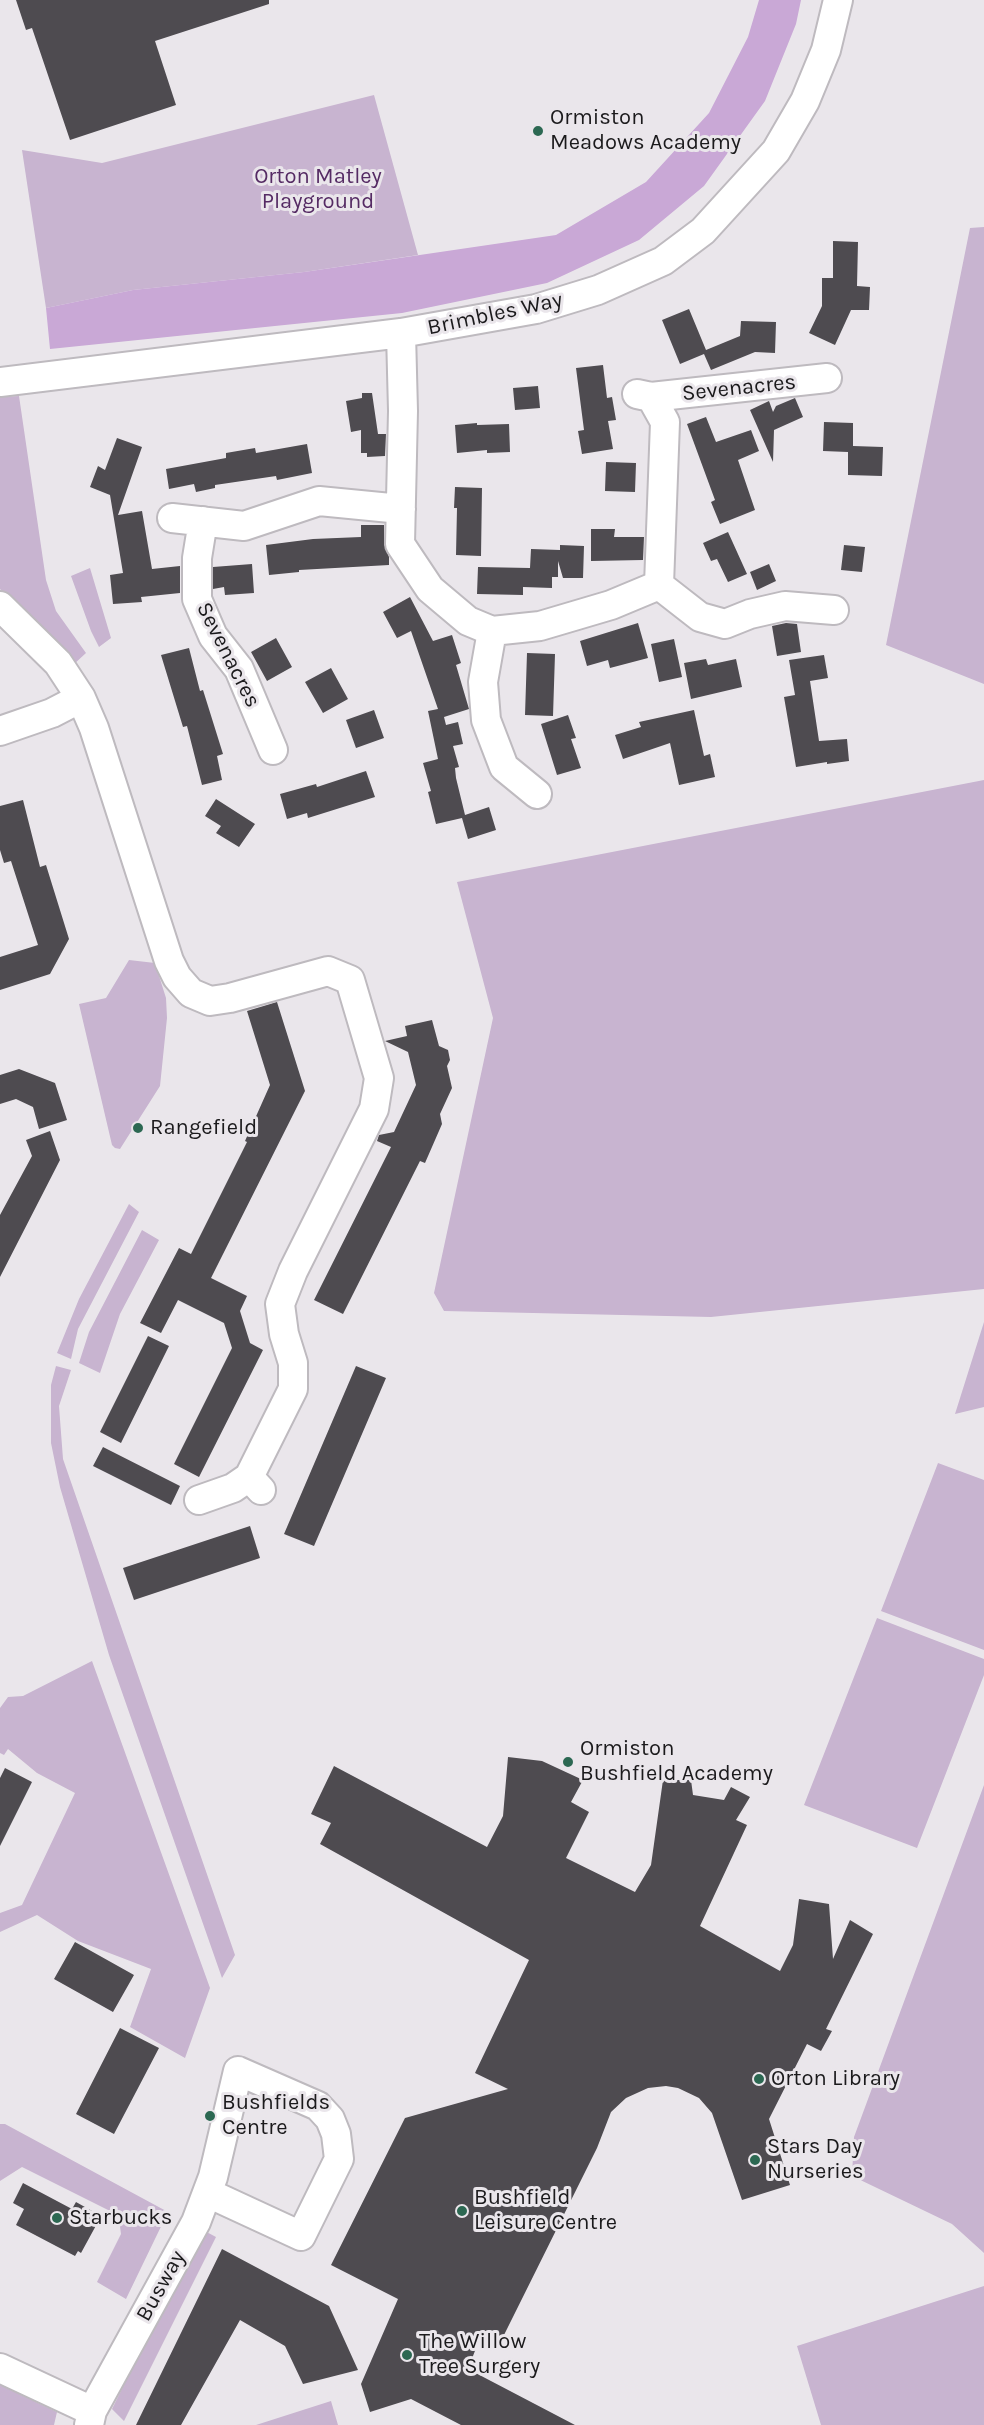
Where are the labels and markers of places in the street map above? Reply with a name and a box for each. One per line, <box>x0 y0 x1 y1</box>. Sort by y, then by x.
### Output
place label: Ormiston Meadows Academy <box>550 105 741 156</box>
marker: Ormiston Meadows Academy <box>531 124 545 138</box>
place label: Rangefield <box>150 1115 257 1141</box>
marker: Rangefield <box>131 1121 145 1135</box>
place label: Ormiston Bushfield Academy <box>580 1736 773 1788</box>
marker: Ormiston Bushfield Academy <box>561 1755 575 1769</box>
place label: Orton Library <box>771 2066 900 2092</box>
marker: Orton Library <box>752 2072 766 2086</box>
place label: Bushfields Centre <box>222 2090 330 2142</box>
marker: Bushfields Centre <box>203 2109 217 2123</box>
place label: Stars Day Nurseries <box>767 2134 864 2186</box>
marker: Stars Day Nurseries <box>748 2153 762 2167</box>
place label: Bushfield Leisure Centre <box>474 2185 617 2236</box>
marker: Bushfield Leisure Centre <box>455 2204 469 2218</box>
place label: Starbucks <box>69 2205 172 2231</box>
marker: Starbucks <box>50 2211 64 2225</box>
place label: The Willow Tree Surgery <box>419 2329 540 2380</box>
marker: The Willow Tree Surgery <box>400 2348 414 2362</box>

